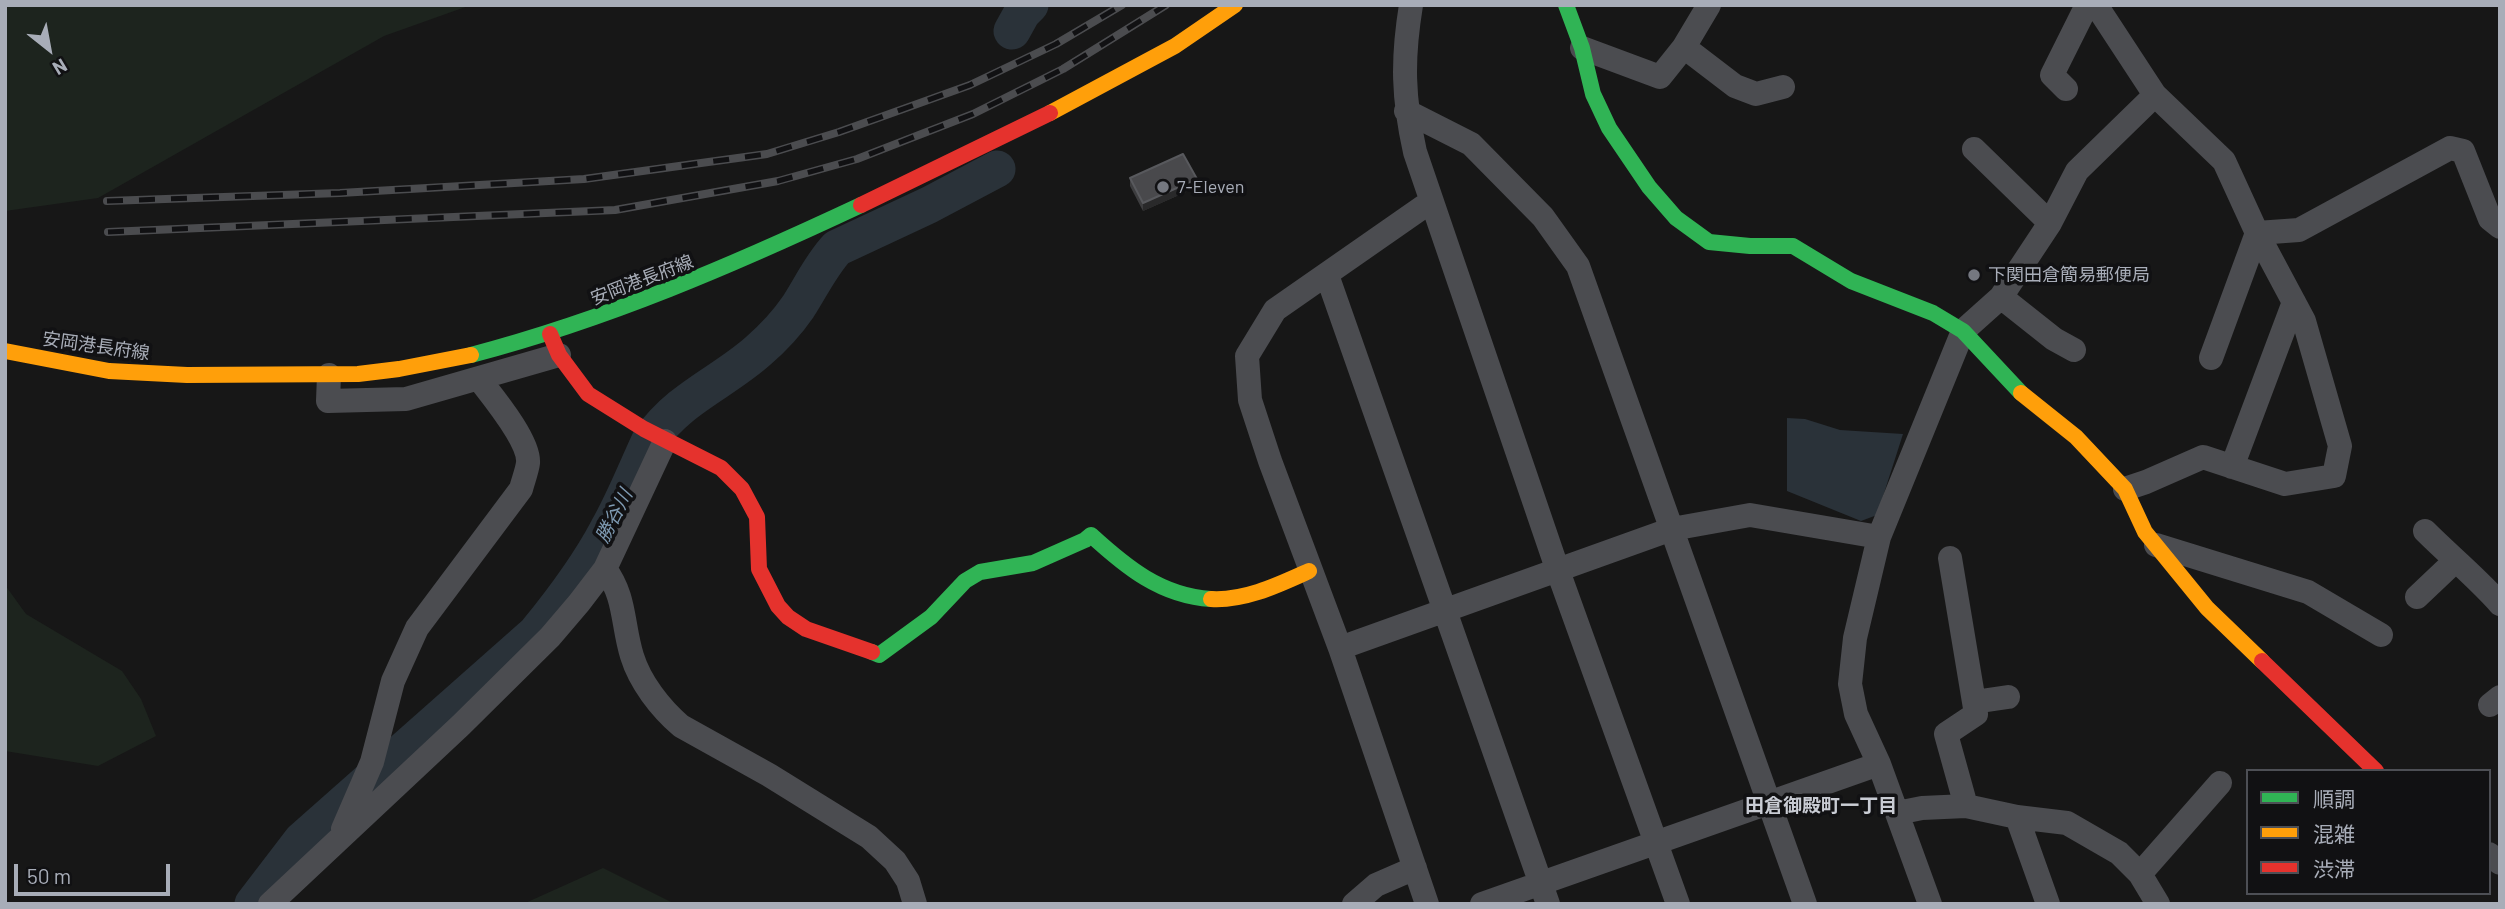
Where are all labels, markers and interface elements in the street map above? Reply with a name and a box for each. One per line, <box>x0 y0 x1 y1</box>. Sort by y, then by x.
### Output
north arrow <box>14 14 84 84</box>
text: N <box>49 54 71 81</box>
place label: 7-Eleven <box>1177 176 1245 198</box>
marker: 7-Eleven <box>1155 179 1171 195</box>
street label: 安岡港長府線 <box>588 251 696 309</box>
place label: 下関田倉簡易郵便局 <box>1988 264 2150 286</box>
marker: 下関田倉簡易郵便局 <box>1966 267 1982 283</box>
street label: 安岡港長府線 <box>41 328 151 364</box>
water label: 勝谷川 <box>591 485 637 547</box>
legend <box>2246 769 2491 895</box>
text: 順調 <box>2313 786 2355 811</box>
district label: 田倉御殿町一丁目 <box>1745 795 1897 817</box>
text: 混雑 <box>2313 821 2355 846</box>
scale bar <box>18 850 173 894</box>
text: 渋滞 <box>2313 856 2355 881</box>
text: 50 m <box>27 863 71 888</box>

